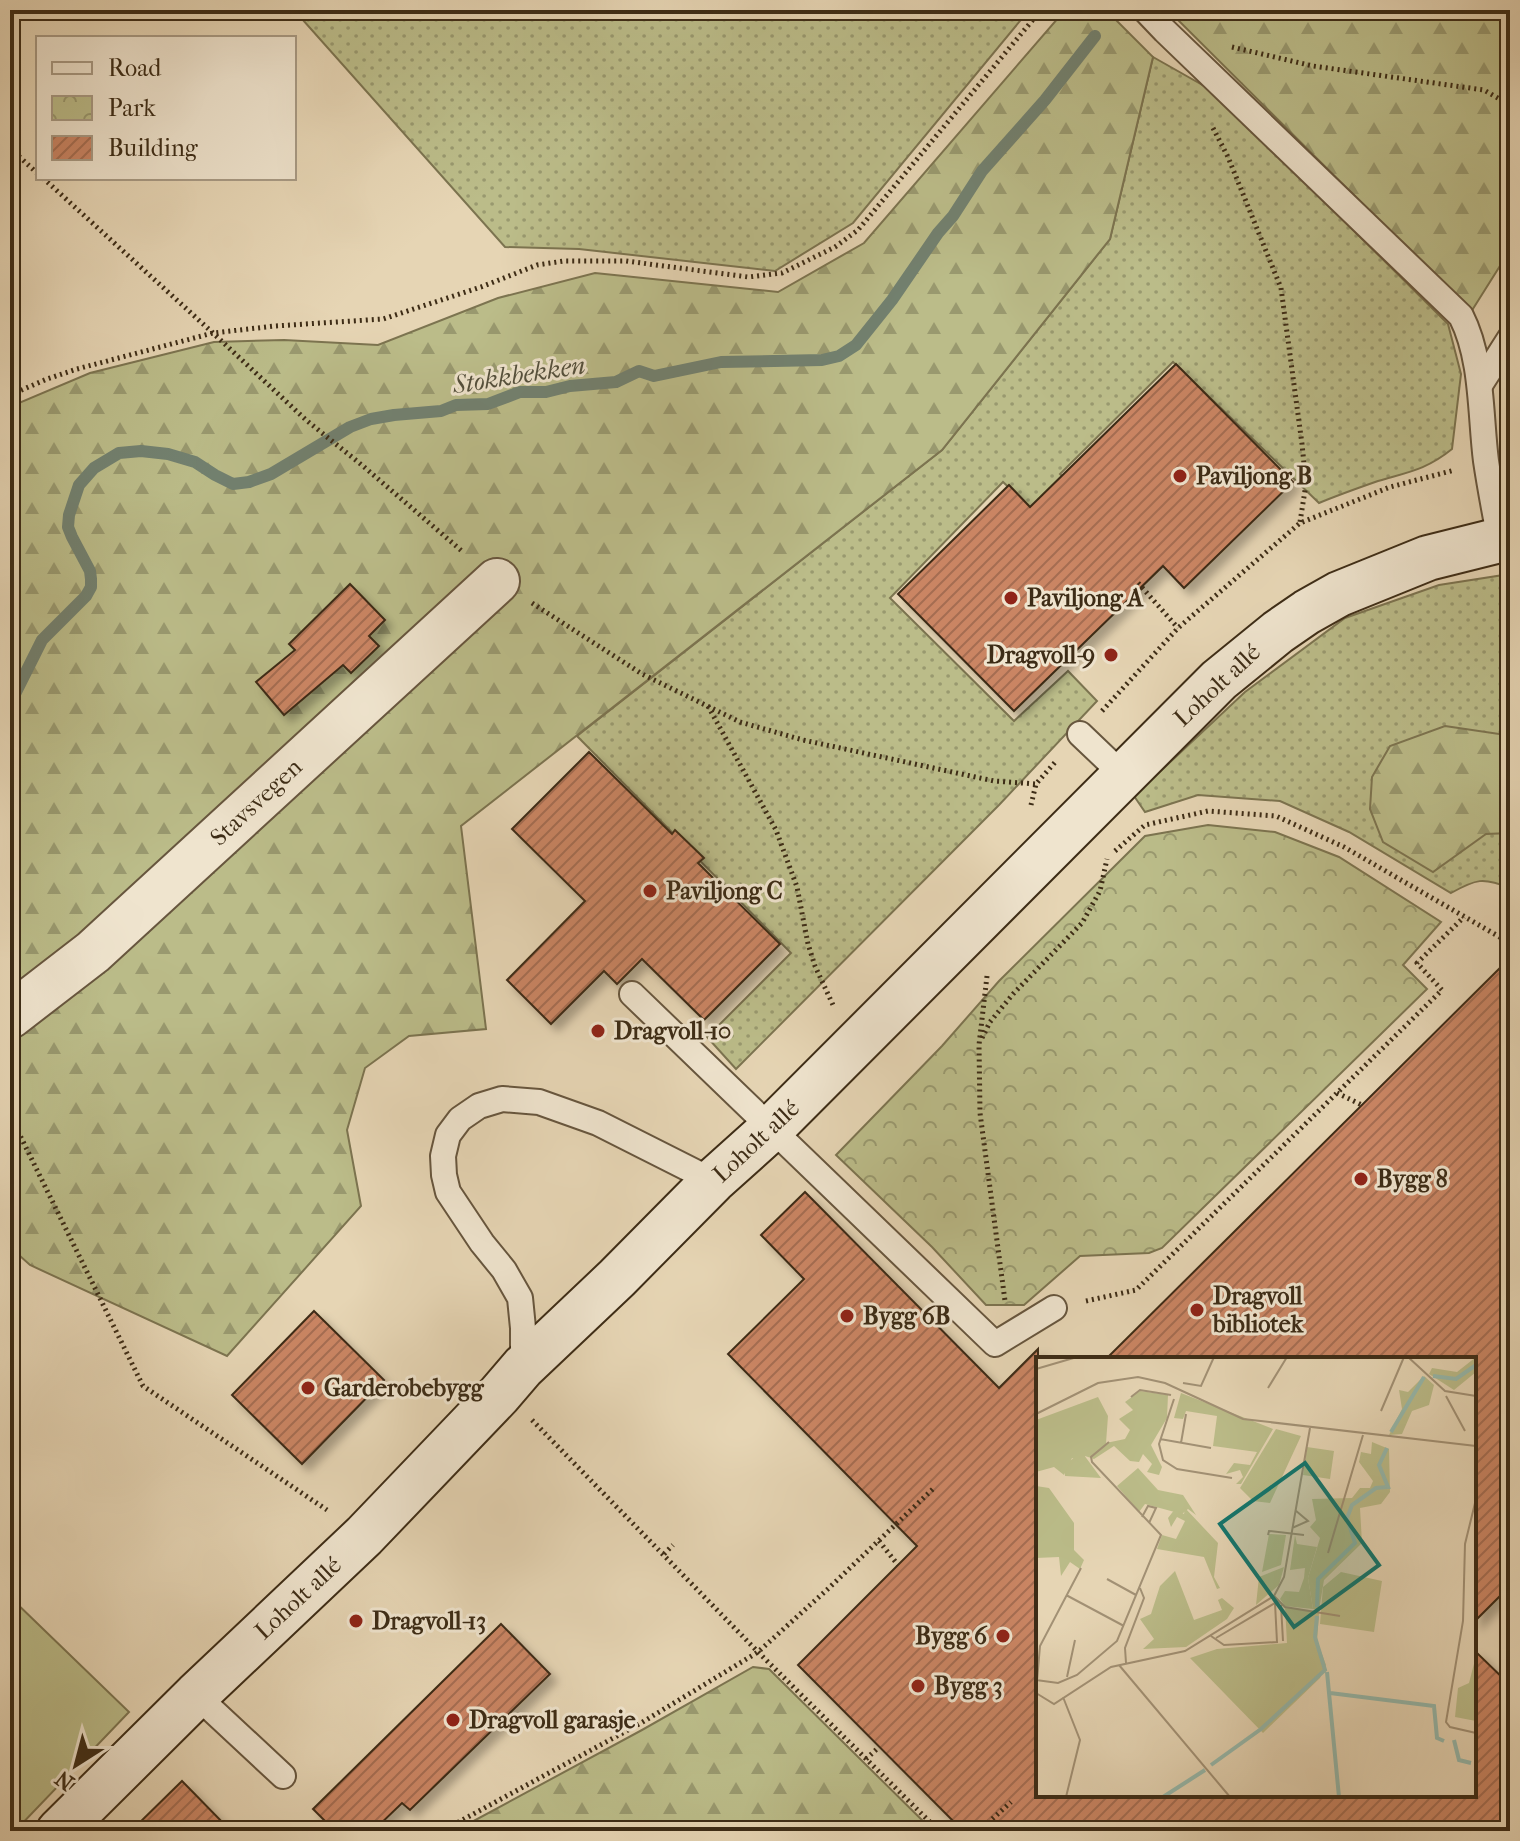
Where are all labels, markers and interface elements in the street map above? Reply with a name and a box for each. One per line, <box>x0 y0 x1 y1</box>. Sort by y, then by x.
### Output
legend <box>36 36 296 180</box>
text: Road <box>108 54 162 82</box>
text: Park <box>108 94 156 122</box>
text: Building <box>108 134 199 162</box>
water label: Stokkbekken <box>449 349 588 401</box>
place label: Paviljong B <box>1196 462 1312 490</box>
marker: Paviljong B <box>1171 467 1189 485</box>
place label: Paviljong A <box>1027 584 1145 612</box>
marker: Paviljong A <box>1002 589 1020 607</box>
street label: Loholt allé <box>1168 638 1266 732</box>
place label: Dragvoll-9 <box>987 641 1095 669</box>
marker: Dragvoll-9 <box>1102 646 1120 664</box>
street label: Stavsvegen <box>205 753 307 851</box>
place label: Paviljong C <box>666 877 783 905</box>
marker: Paviljong C <box>641 882 659 900</box>
place label: Dragvoll-10 <box>614 1017 731 1045</box>
marker: Dragvoll-10 <box>589 1022 607 1040</box>
street label: Loholt allé <box>707 1094 805 1188</box>
place label: Bygg 8 <box>1377 1165 1448 1193</box>
marker: Bygg 8 <box>1352 1170 1370 1188</box>
place label: Dragvoll bibliotek <box>1212 1282 1304 1338</box>
marker: Dragvoll bibliotek <box>1188 1301 1206 1319</box>
place label: Bygg 6B <box>863 1302 950 1330</box>
marker: Bygg 6B <box>838 1307 856 1325</box>
inset map <box>1036 1357 1476 1797</box>
place label: Garderobebygg <box>324 1374 485 1402</box>
marker: Garderobebygg <box>299 1379 317 1397</box>
street label: Loholt allé <box>249 1551 347 1645</box>
place label: Dragvoll-13 <box>372 1607 486 1635</box>
marker: Dragvoll-13 <box>347 1612 365 1630</box>
place label: Bygg 6 <box>915 1622 988 1650</box>
marker: Bygg 6 <box>994 1627 1012 1645</box>
place label: Bygg 3 <box>934 1672 1003 1700</box>
marker: Bygg 3 <box>909 1677 927 1695</box>
place label: Dragvoll garasje <box>469 1706 636 1734</box>
marker: Dragvoll garasje <box>444 1711 462 1729</box>
north arrow <box>36 1725 116 1805</box>
text: N <box>50 1765 79 1796</box>

